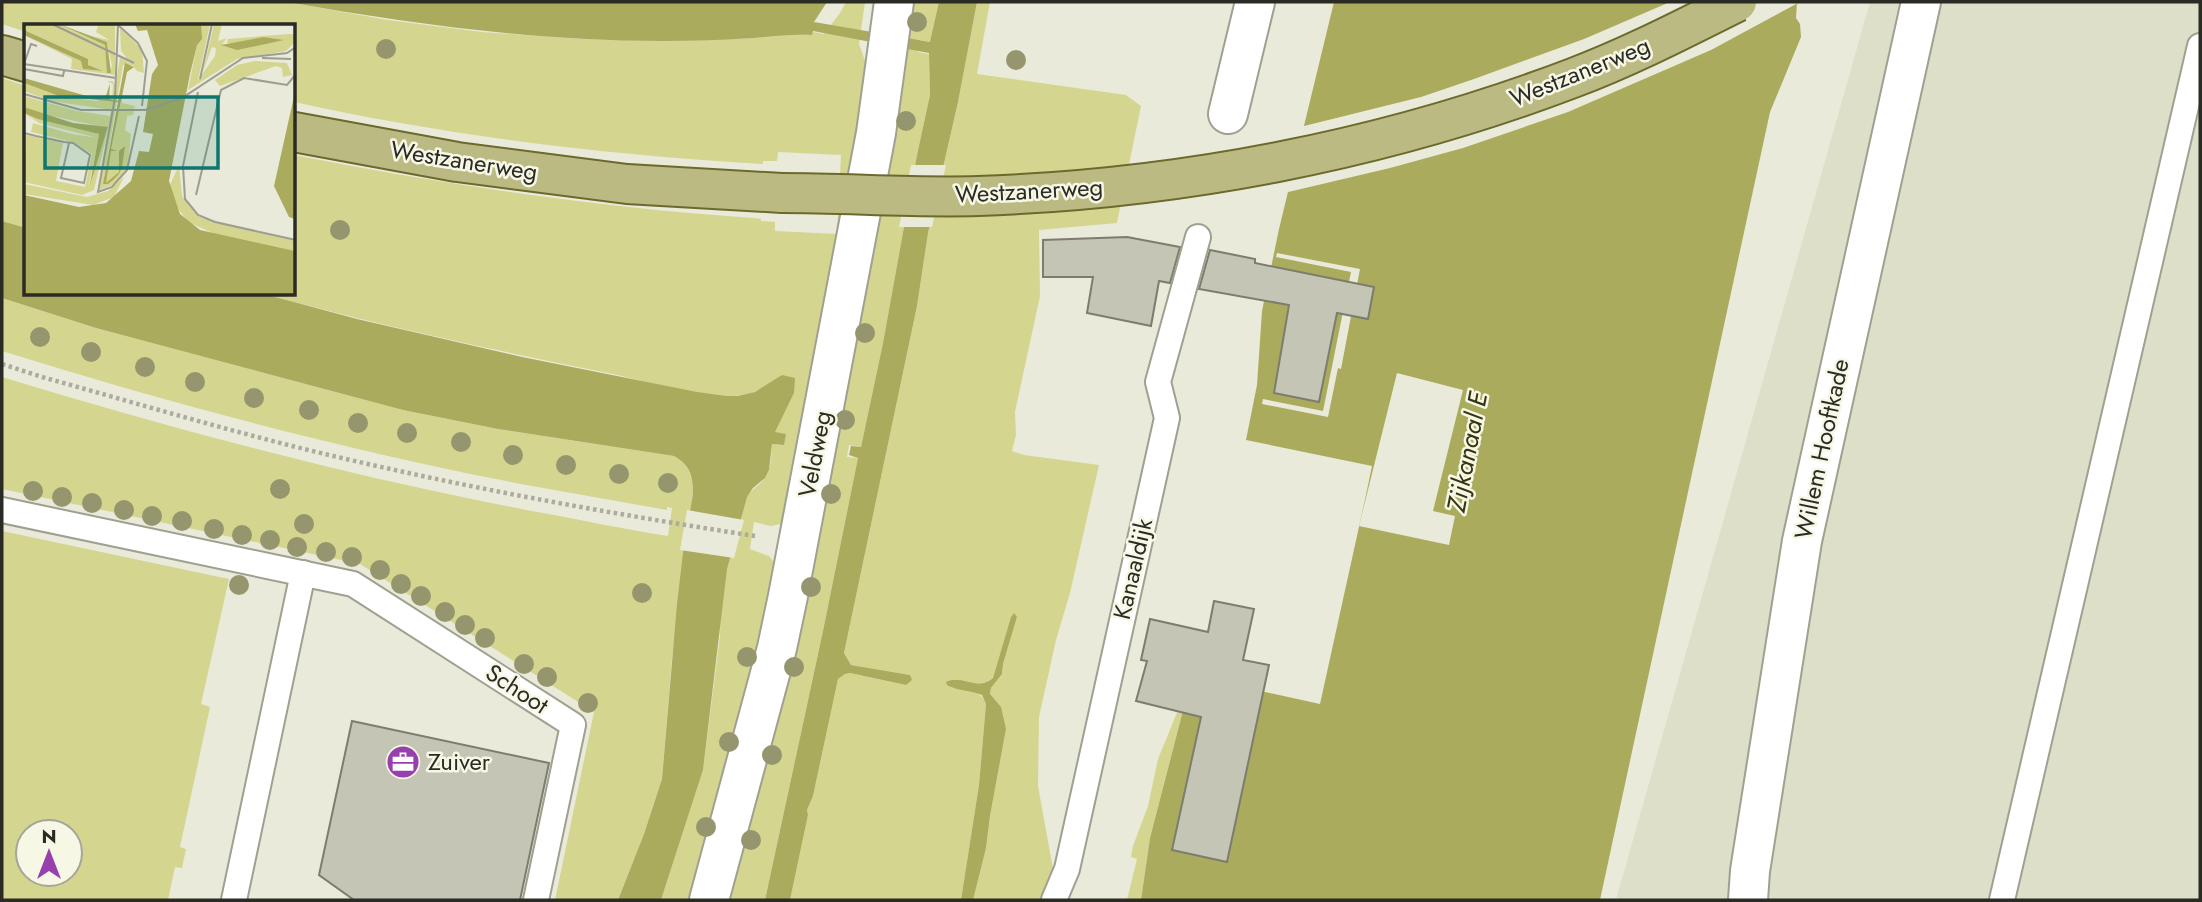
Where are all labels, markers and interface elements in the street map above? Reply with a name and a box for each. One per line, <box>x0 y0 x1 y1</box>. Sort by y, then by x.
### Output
inset map <box>24 24 296 296</box>
street label: Westzanerweg <box>1505 28 1655 116</box>
street label: Westzanerweg <box>388 132 540 189</box>
street label: Westzanerweg <box>954 169 1104 212</box>
street label: Willem Hooftkade <box>1785 356 1858 542</box>
water label: Zijkanaal E <box>1437 388 1497 516</box>
street label: Veldweg <box>789 408 840 500</box>
street label: Kanaaldijk <box>1104 514 1161 623</box>
street label: Schoot <box>479 655 556 722</box>
office icon: Zuiver <box>384 743 422 781</box>
place label: Zuiver <box>428 744 491 779</box>
north arrow <box>14 818 84 888</box>
text: N <box>41 823 57 850</box>

